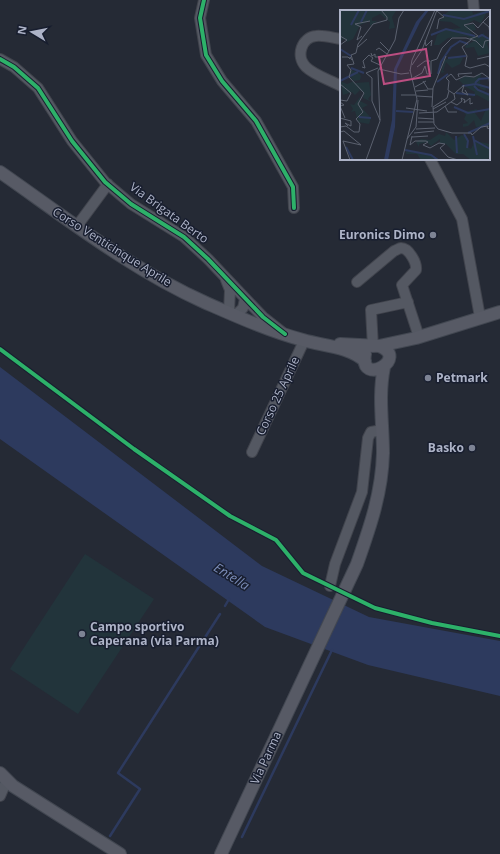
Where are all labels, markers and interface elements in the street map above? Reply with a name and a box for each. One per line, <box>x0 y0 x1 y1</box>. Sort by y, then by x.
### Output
inset map <box>340 10 490 160</box>
north arrow <box>12 12 52 52</box>
text: N <box>13 24 30 36</box>
street label: Via Brigata Berto <box>126 178 212 247</box>
street label: Corso Venticinque Aprile <box>49 203 175 290</box>
place label: Euronics Dimo <box>339 226 425 243</box>
marker: Euronics Dimo <box>428 230 438 240</box>
street label: Corso 25 Aprile <box>252 353 303 438</box>
place label: Petmark <box>436 369 488 386</box>
marker: Petmark <box>423 373 433 383</box>
place label: Basko <box>428 439 464 456</box>
marker: Basko <box>467 443 477 453</box>
water label: Entella <box>211 558 254 594</box>
place label: Campo sportivo Caperana (via Parma) <box>90 618 219 649</box>
marker: Campo sportivo Caperana (via Parma) <box>77 629 87 639</box>
street label: Via Parma <box>246 729 285 787</box>

